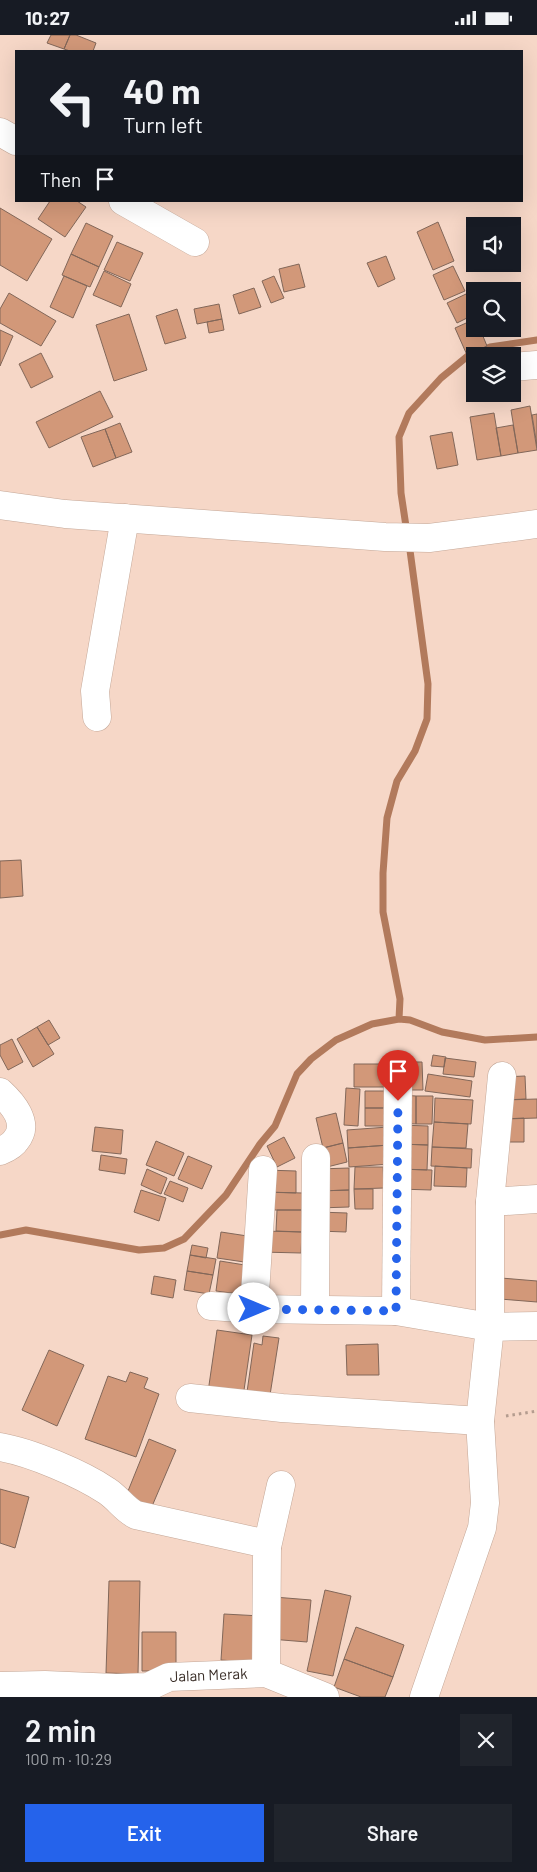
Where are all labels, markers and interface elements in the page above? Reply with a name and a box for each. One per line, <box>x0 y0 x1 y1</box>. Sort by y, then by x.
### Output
text: 10:27 <box>25 6 70 29</box>
text: 40 m <box>123 69 200 111</box>
icon: left <box>40 70 105 135</box>
text: Turn left <box>123 111 203 137</box>
icon: arrive <box>91 165 119 193</box>
text: Then <box>40 168 81 191</box>
map controls <box>466 217 521 402</box>
button: sound <box>466 217 521 272</box>
button: search <box>466 282 521 337</box>
button: layers <box>466 347 521 402</box>
pin <box>377 1050 419 1101</box>
icon: arrive <box>384 1057 412 1085</box>
position arrow <box>227 1282 279 1334</box>
street label: Jalan Merak <box>169 1664 248 1685</box>
text: 2 min <box>25 1712 96 1748</box>
button: close <box>460 1714 512 1766</box>
text: 100 m · 10:29 <box>25 1749 112 1768</box>
button: Exit <box>25 1804 264 1862</box>
button: Share <box>274 1804 512 1862</box>

